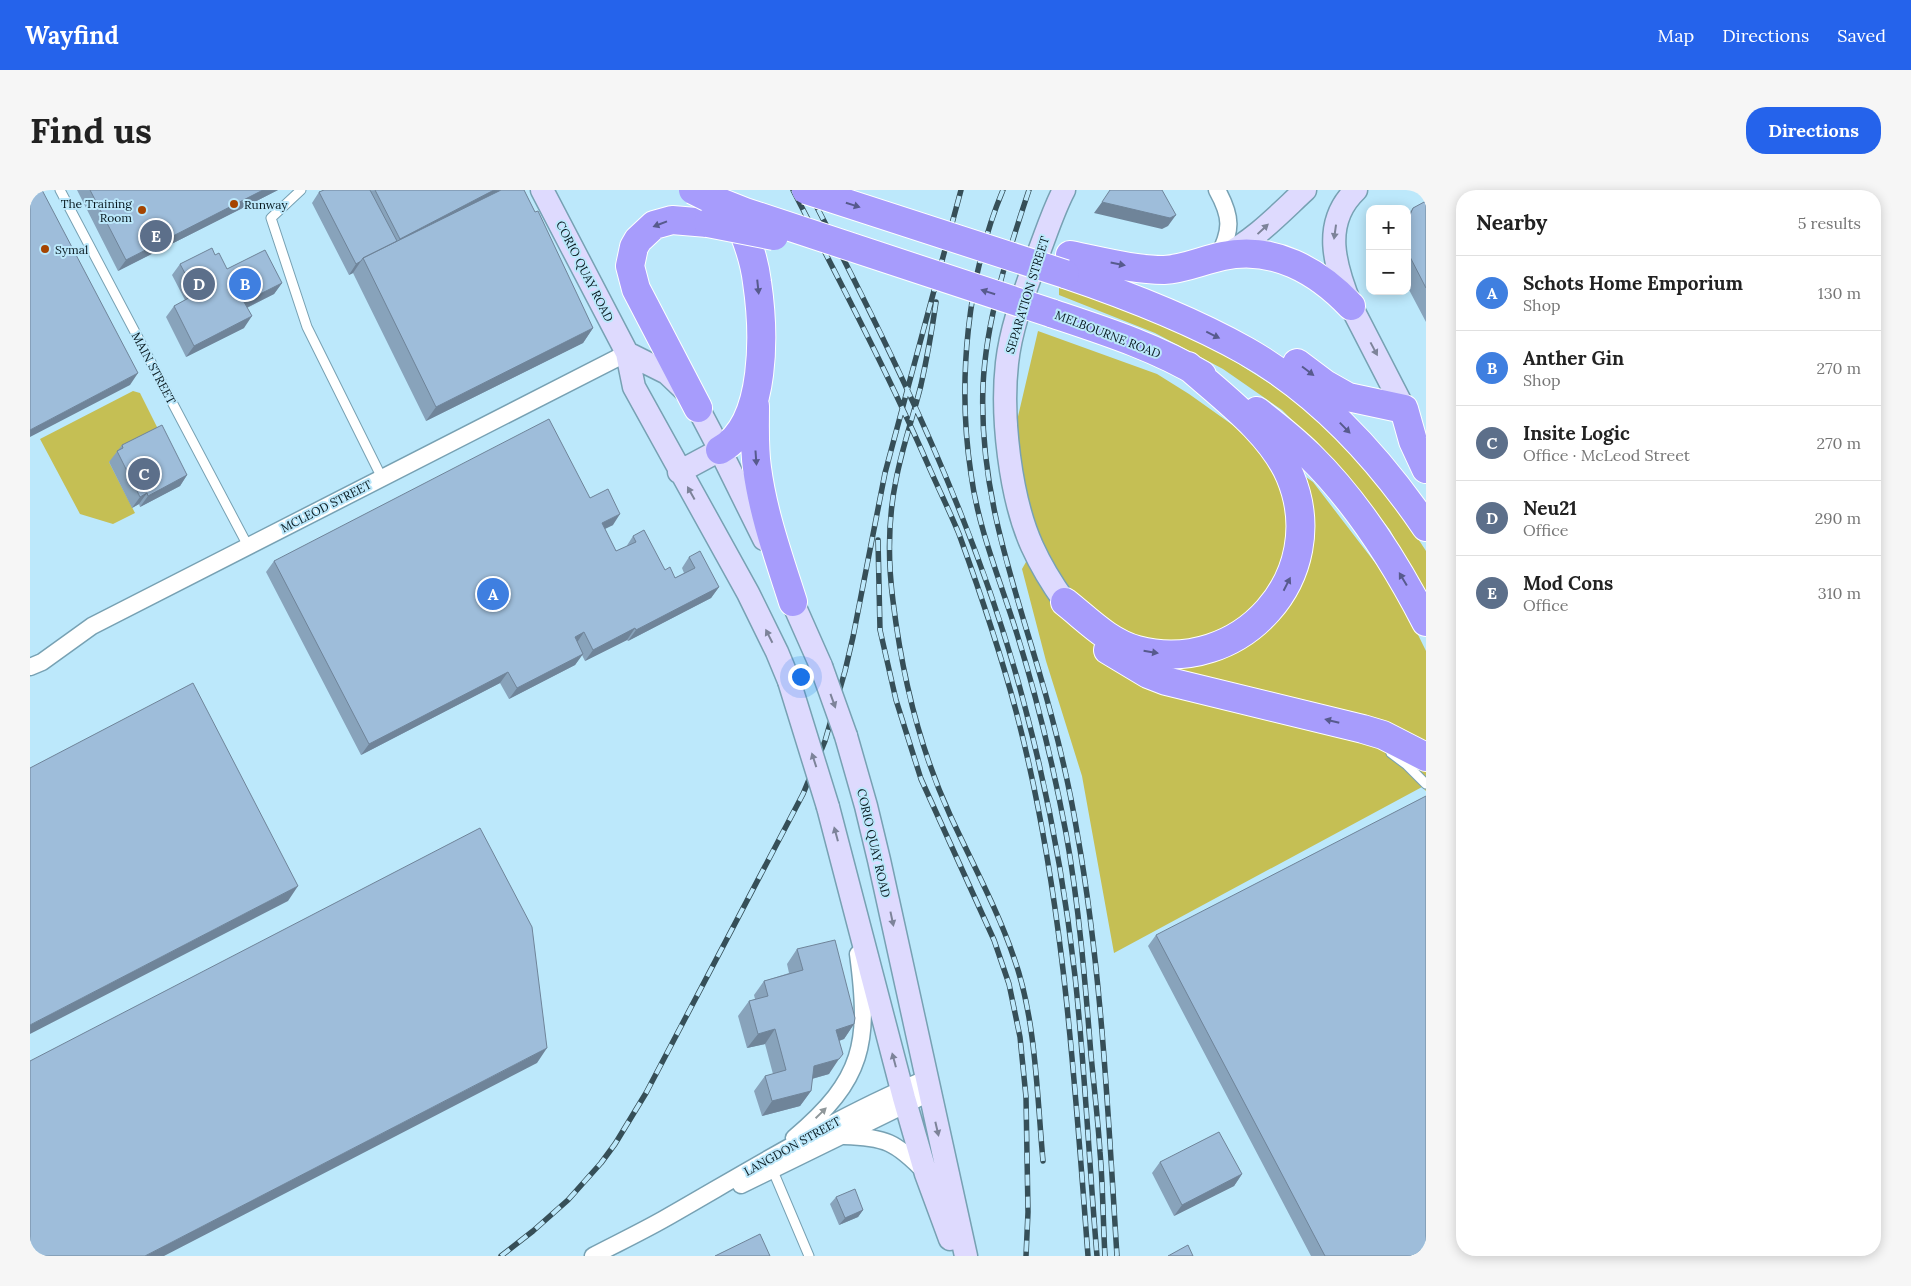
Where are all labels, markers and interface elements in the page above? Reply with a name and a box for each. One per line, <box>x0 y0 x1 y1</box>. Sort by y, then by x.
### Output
text: Wayfind <box>25 20 119 51</box>
text: Map <box>1658 24 1694 47</box>
text: Directions <box>1722 24 1809 47</box>
text: Saved <box>1837 24 1886 47</box>
button: Directions <box>1746 107 1881 154</box>
text: Find us <box>30 108 152 153</box>
place label: The Training Room <box>61 196 132 225</box>
place label: Runway <box>244 197 288 212</box>
marker: Runway <box>228 198 240 210</box>
one-way arrow <box>845 202 860 210</box>
marker: The Training Room <box>136 204 148 216</box>
map controls <box>1366 205 1411 295</box>
button: + <box>1366 205 1411 250</box>
text: Nearby <box>1476 209 1547 236</box>
text: 5 results <box>1798 213 1861 233</box>
pin: E <box>140 217 172 255</box>
street label: CORIO QUAY ROAD <box>553 218 617 324</box>
one-way arrow <box>653 220 667 228</box>
one-way arrow <box>1256 224 1269 235</box>
one-way arrow <box>1331 224 1339 240</box>
street label: SEPARATION STREET <box>1002 234 1052 355</box>
place label: Symal <box>55 242 88 257</box>
marker: Symal <box>39 243 51 255</box>
button: − <box>1366 250 1411 295</box>
one-way arrow <box>1110 260 1126 268</box>
pin: D <box>183 265 215 303</box>
pin: B <box>229 265 261 303</box>
text: Schots Home Emporium <box>1523 271 1743 295</box>
one-way arrow <box>754 280 762 296</box>
text: A <box>1487 283 1497 303</box>
text: 130 m <box>1818 283 1861 303</box>
one-way arrow <box>981 288 996 295</box>
text: Shop <box>1523 295 1561 315</box>
street label: MELBOURNE ROAD <box>1053 307 1163 361</box>
street label: MAIN STREET <box>129 329 179 407</box>
one-way arrow <box>1206 331 1220 339</box>
one-way arrow <box>1370 342 1378 357</box>
text: Anther Gin <box>1523 346 1624 370</box>
text: B <box>1487 358 1497 378</box>
text: 270 m <box>1817 358 1861 378</box>
one-way arrow <box>1301 366 1314 377</box>
text: Shop <box>1523 370 1561 390</box>
text: Insite Logic <box>1523 421 1630 445</box>
one-way arrow <box>1339 422 1351 434</box>
text: C <box>1486 433 1498 453</box>
text: 270 m <box>1817 433 1861 453</box>
text: Office · McLeod Street <box>1523 445 1690 465</box>
one-way arrow <box>753 451 761 467</box>
pin: C <box>128 455 160 493</box>
street label: MCLEOD STREET <box>278 476 374 535</box>
one-way arrow <box>687 487 696 500</box>
text: Neu21 <box>1523 496 1577 520</box>
text: D <box>1486 508 1498 528</box>
text: 290 m <box>1815 508 1861 528</box>
text: Office <box>1523 520 1568 540</box>
text: Mod Cons <box>1523 571 1613 595</box>
one-way arrow <box>1398 572 1407 585</box>
pin: A <box>477 575 509 613</box>
one-way arrow <box>1283 577 1291 592</box>
text: E <box>1487 583 1497 603</box>
text: 310 m <box>1818 583 1861 603</box>
text: Office <box>1523 595 1568 615</box>
one-way arrow <box>765 629 773 643</box>
one-way arrow <box>1143 648 1159 656</box>
your location <box>788 664 814 690</box>
one-way arrow <box>830 693 837 708</box>
one-way arrow <box>1324 717 1339 725</box>
one-way arrow <box>810 752 818 767</box>
street label: CORIO QUAY ROAD <box>854 787 894 899</box>
one-way arrow <box>832 827 840 842</box>
one-way arrow <box>888 911 896 926</box>
one-way arrow <box>890 1052 898 1067</box>
one-way arrow <box>815 1107 827 1119</box>
street label: LANGDON STREET <box>741 1113 843 1179</box>
one-way arrow <box>933 1121 941 1136</box>

